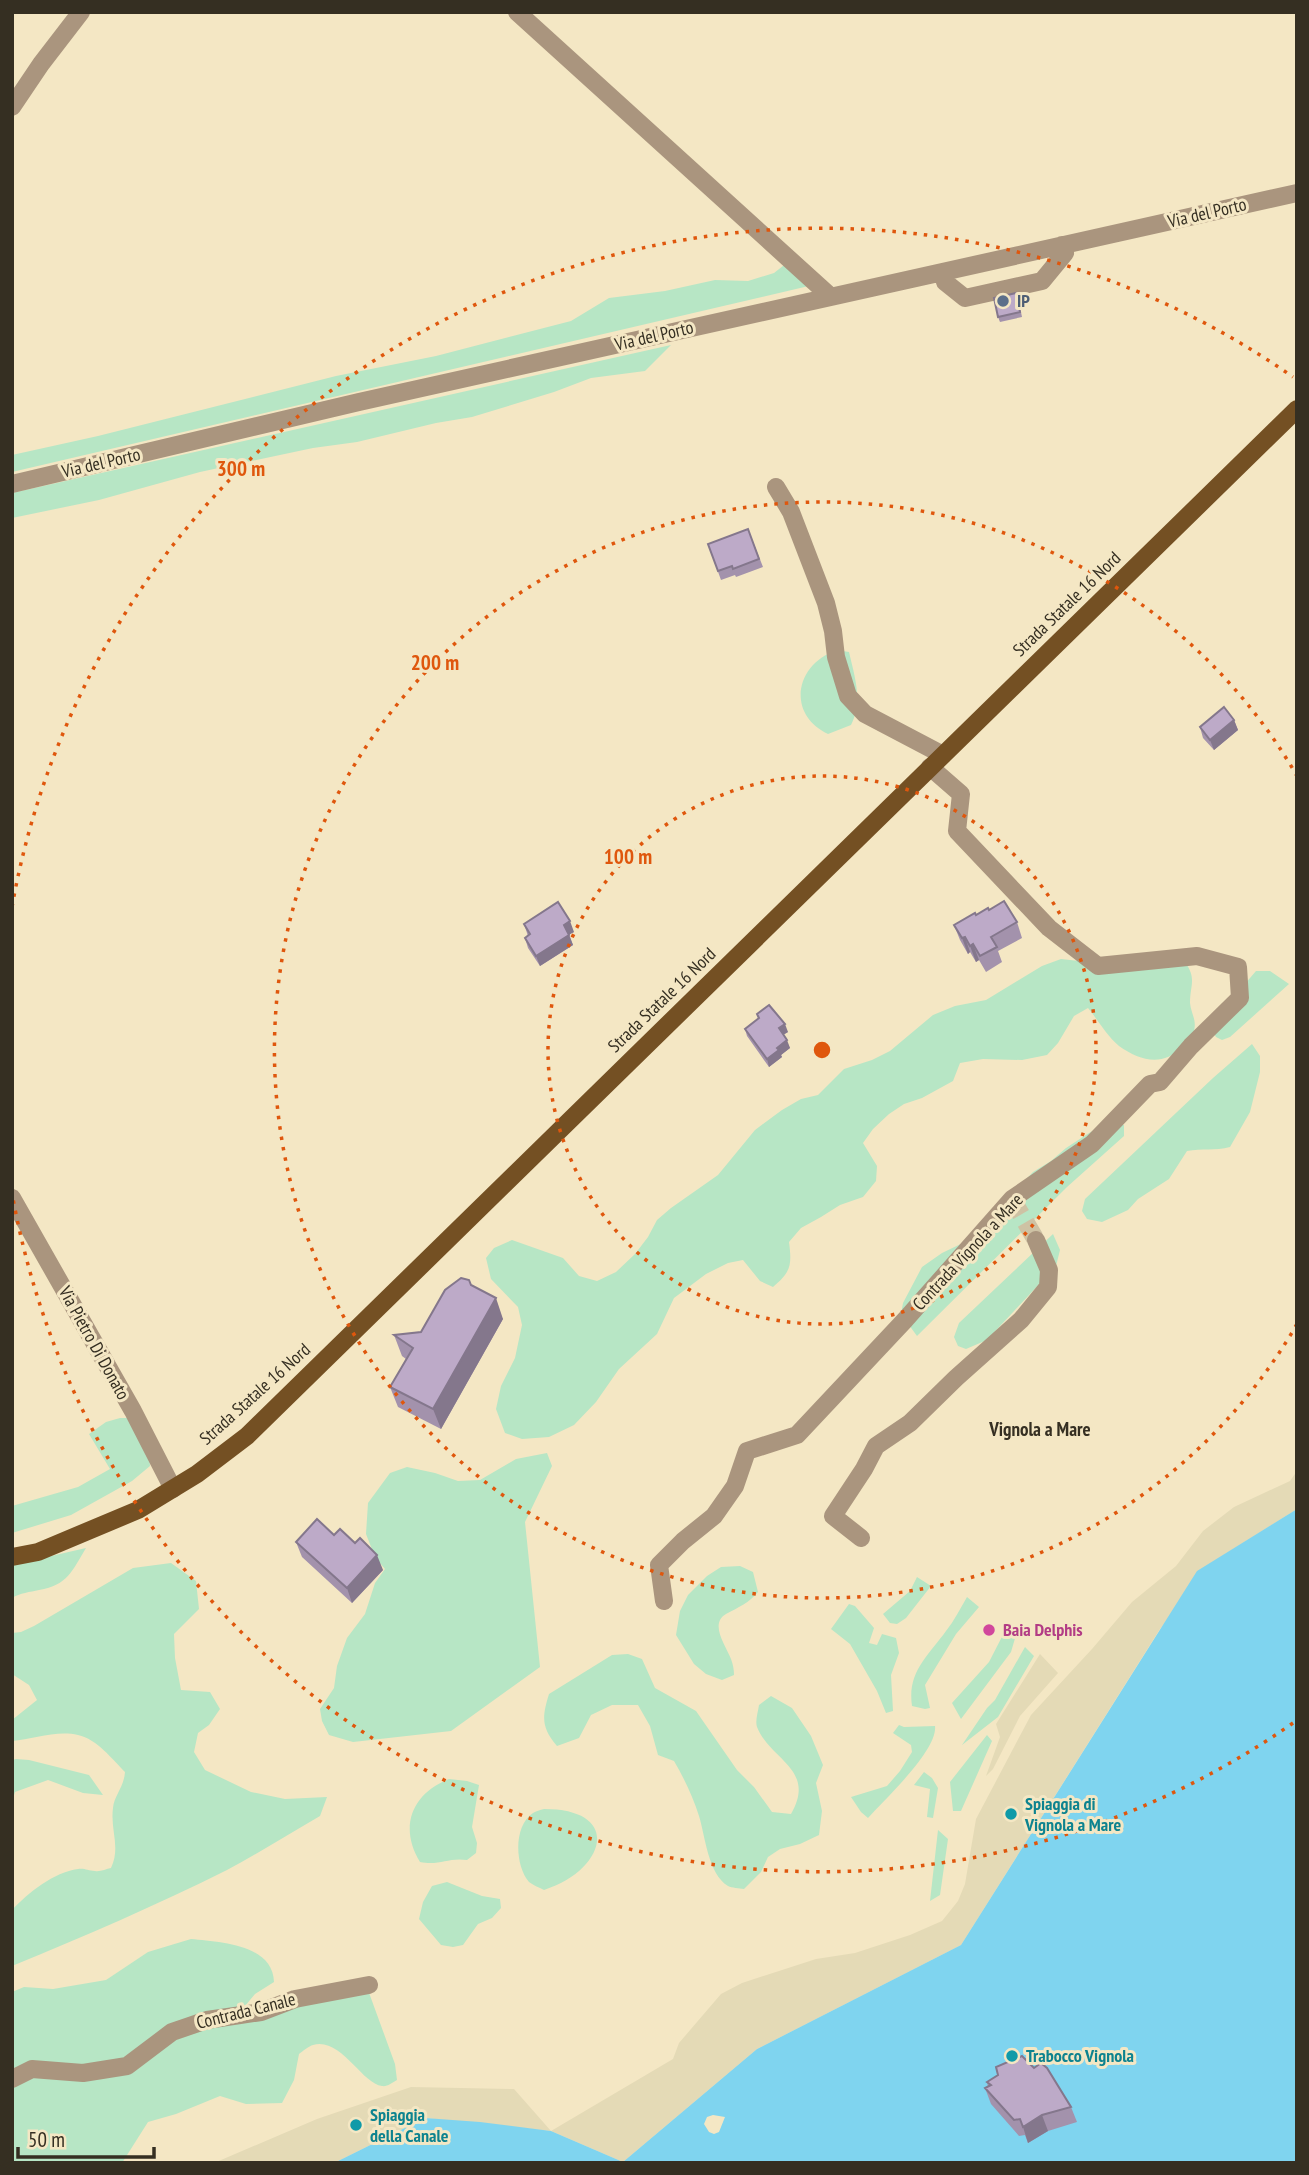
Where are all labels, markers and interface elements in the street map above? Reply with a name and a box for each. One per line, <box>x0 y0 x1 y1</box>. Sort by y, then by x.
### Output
street label: Via del Porto <box>1164 192 1249 233</box>
place label: IP <box>1017 289 1030 312</box>
marker: IP <box>995 293 1011 309</box>
street label: Via del Porto <box>611 315 696 356</box>
street label: Via del Porto <box>58 442 143 483</box>
text: 300 m <box>217 455 265 482</box>
street label: Strada Statale 16 Nord <box>1008 546 1125 661</box>
text: 200 m <box>411 649 459 676</box>
text: 100 m <box>604 843 652 870</box>
street label: Strada Statale 16 Nord <box>603 942 720 1057</box>
centre of rings <box>810 1038 834 1062</box>
street label: Contrada Vignola a Mare <box>907 1188 1028 1315</box>
street label: Via Pietro Di Donato <box>53 1281 135 1404</box>
street label: Strada Statale 16 Nord <box>194 1338 315 1449</box>
district label: Vignola a Mare <box>988 1417 1091 1441</box>
place label: Baia Delphis <box>1003 1618 1083 1641</box>
marker: Baia Delphis <box>981 1622 997 1638</box>
place label: Spiaggia di Vignola a Mare <box>1024 1792 1121 1836</box>
marker: Spiaggia di Vignola a Mare <box>1003 1806 1019 1822</box>
street label: Contrada Canale <box>194 1987 298 2034</box>
place label: Trabocco Vignola <box>1026 2044 1134 2067</box>
marker: Trabocco Vignola <box>1004 2048 1020 2064</box>
place label: Spiaggia della Canale <box>370 2103 449 2147</box>
scale bar <box>18 2116 154 2160</box>
marker: Spiaggia della Canale <box>348 2117 364 2133</box>
text: 50 m <box>28 2126 65 2153</box>

